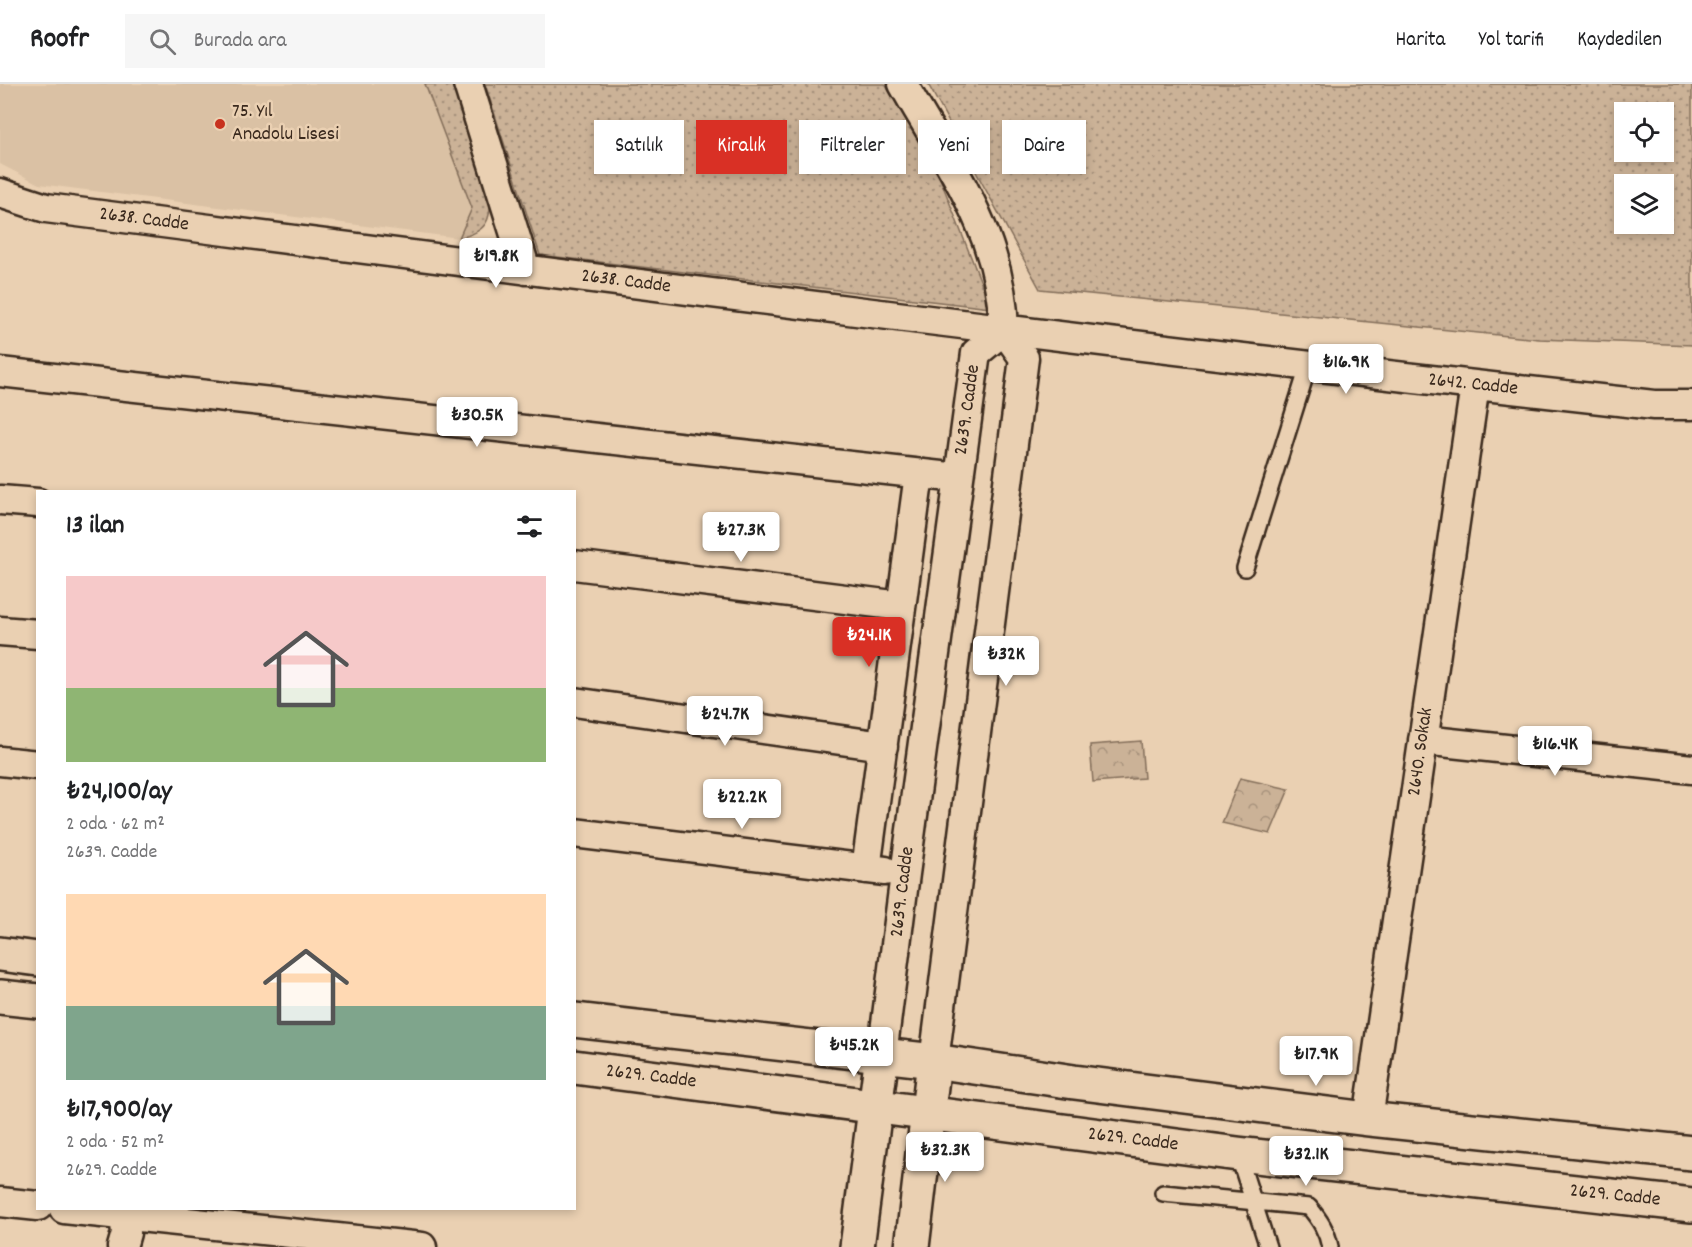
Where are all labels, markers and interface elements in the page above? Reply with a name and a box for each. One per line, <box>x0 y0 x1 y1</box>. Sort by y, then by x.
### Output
search box <box>125 14 545 68</box>
text: Roofr <box>30 21 89 61</box>
icon: search <box>146 25 179 58</box>
text: Burada ara <box>194 26 287 57</box>
text: Harita <box>1396 26 1445 56</box>
text: Yol tarifi <box>1478 26 1544 56</box>
text: Kaydedilen <box>1577 26 1662 56</box>
place label: 75. Yıl Anadolu Lisesi <box>232 98 339 149</box>
map controls <box>1614 102 1674 234</box>
button: locate <box>1614 102 1674 162</box>
marker: 75. Yıl Anadolu Lisesi <box>213 117 227 131</box>
chip: Satılık <box>594 120 684 174</box>
chip: Kiralık <box>696 120 787 174</box>
chip: Filtreler <box>799 120 906 174</box>
chip: Yeni <box>918 120 990 174</box>
chip: Daire <box>1002 120 1086 174</box>
button: layers <box>1614 174 1674 234</box>
street label: 2638. Cadde <box>98 201 191 239</box>
pin: ₺19.8K <box>447 238 545 289</box>
text: ₺19.8K <box>473 243 519 271</box>
street label: 2638. Cadde <box>580 263 673 301</box>
pin: ₺16.9K <box>1297 344 1395 395</box>
text: ₺16.9K <box>1322 349 1370 377</box>
street label: 2639. Cadde <box>948 363 988 457</box>
street label: 2642. Cadde <box>1427 366 1520 404</box>
pin: ₺30.5K <box>428 397 526 448</box>
text: ₺30.5K <box>451 402 503 430</box>
text: 13 ilan <box>66 508 124 545</box>
icon: filters <box>513 510 546 543</box>
pin: ₺27.3K <box>692 512 790 563</box>
text: ₺27.3K <box>717 517 765 545</box>
icon: home <box>252 615 360 723</box>
pin: ₺24.1K <box>820 617 918 668</box>
text: ₺24.1K <box>846 622 892 650</box>
pin: ₺32K <box>970 636 1042 687</box>
text: ₺32K <box>987 641 1025 669</box>
pin: ₺24.7K <box>676 696 774 747</box>
text: ₺24.7K <box>701 701 749 729</box>
street label: 2640. Sokak <box>1401 706 1441 798</box>
pin: ₺16.4K <box>1506 726 1604 777</box>
text: ₺16.4K <box>1532 731 1578 759</box>
text: ₺24,100/ay <box>66 774 172 811</box>
pin: ₺22.2K <box>693 779 791 830</box>
text: ₺22.2K <box>717 784 767 812</box>
text: 2 oda · 62 m² <box>66 811 165 839</box>
text: 2639. Cadde <box>66 839 157 867</box>
street label: 2639. Cadde <box>884 845 922 939</box>
icon: home <box>252 933 360 1041</box>
pin: ₺45.2K <box>805 1027 903 1078</box>
text: ₺45.2K <box>829 1032 879 1060</box>
pin: ₺17.9K <box>1267 1036 1365 1087</box>
text: ₺17.9K <box>1294 1041 1338 1069</box>
street label: 2629. Cadde <box>604 1058 698 1096</box>
text: ₺17,900/ay <box>66 1092 171 1129</box>
street label: 2629. Cadde <box>1086 1121 1180 1159</box>
text: 2 oda · 52 m² <box>66 1129 164 1157</box>
pin: ₺32.3K <box>896 1132 994 1183</box>
pin: ₺32.1K <box>1257 1136 1355 1187</box>
text: ₺32.3K <box>920 1137 970 1165</box>
text: ₺32.1K <box>1283 1141 1329 1169</box>
text: 2629. Cadde <box>66 1157 157 1185</box>
street label: 2629. Cadde <box>1568 1177 1662 1215</box>

